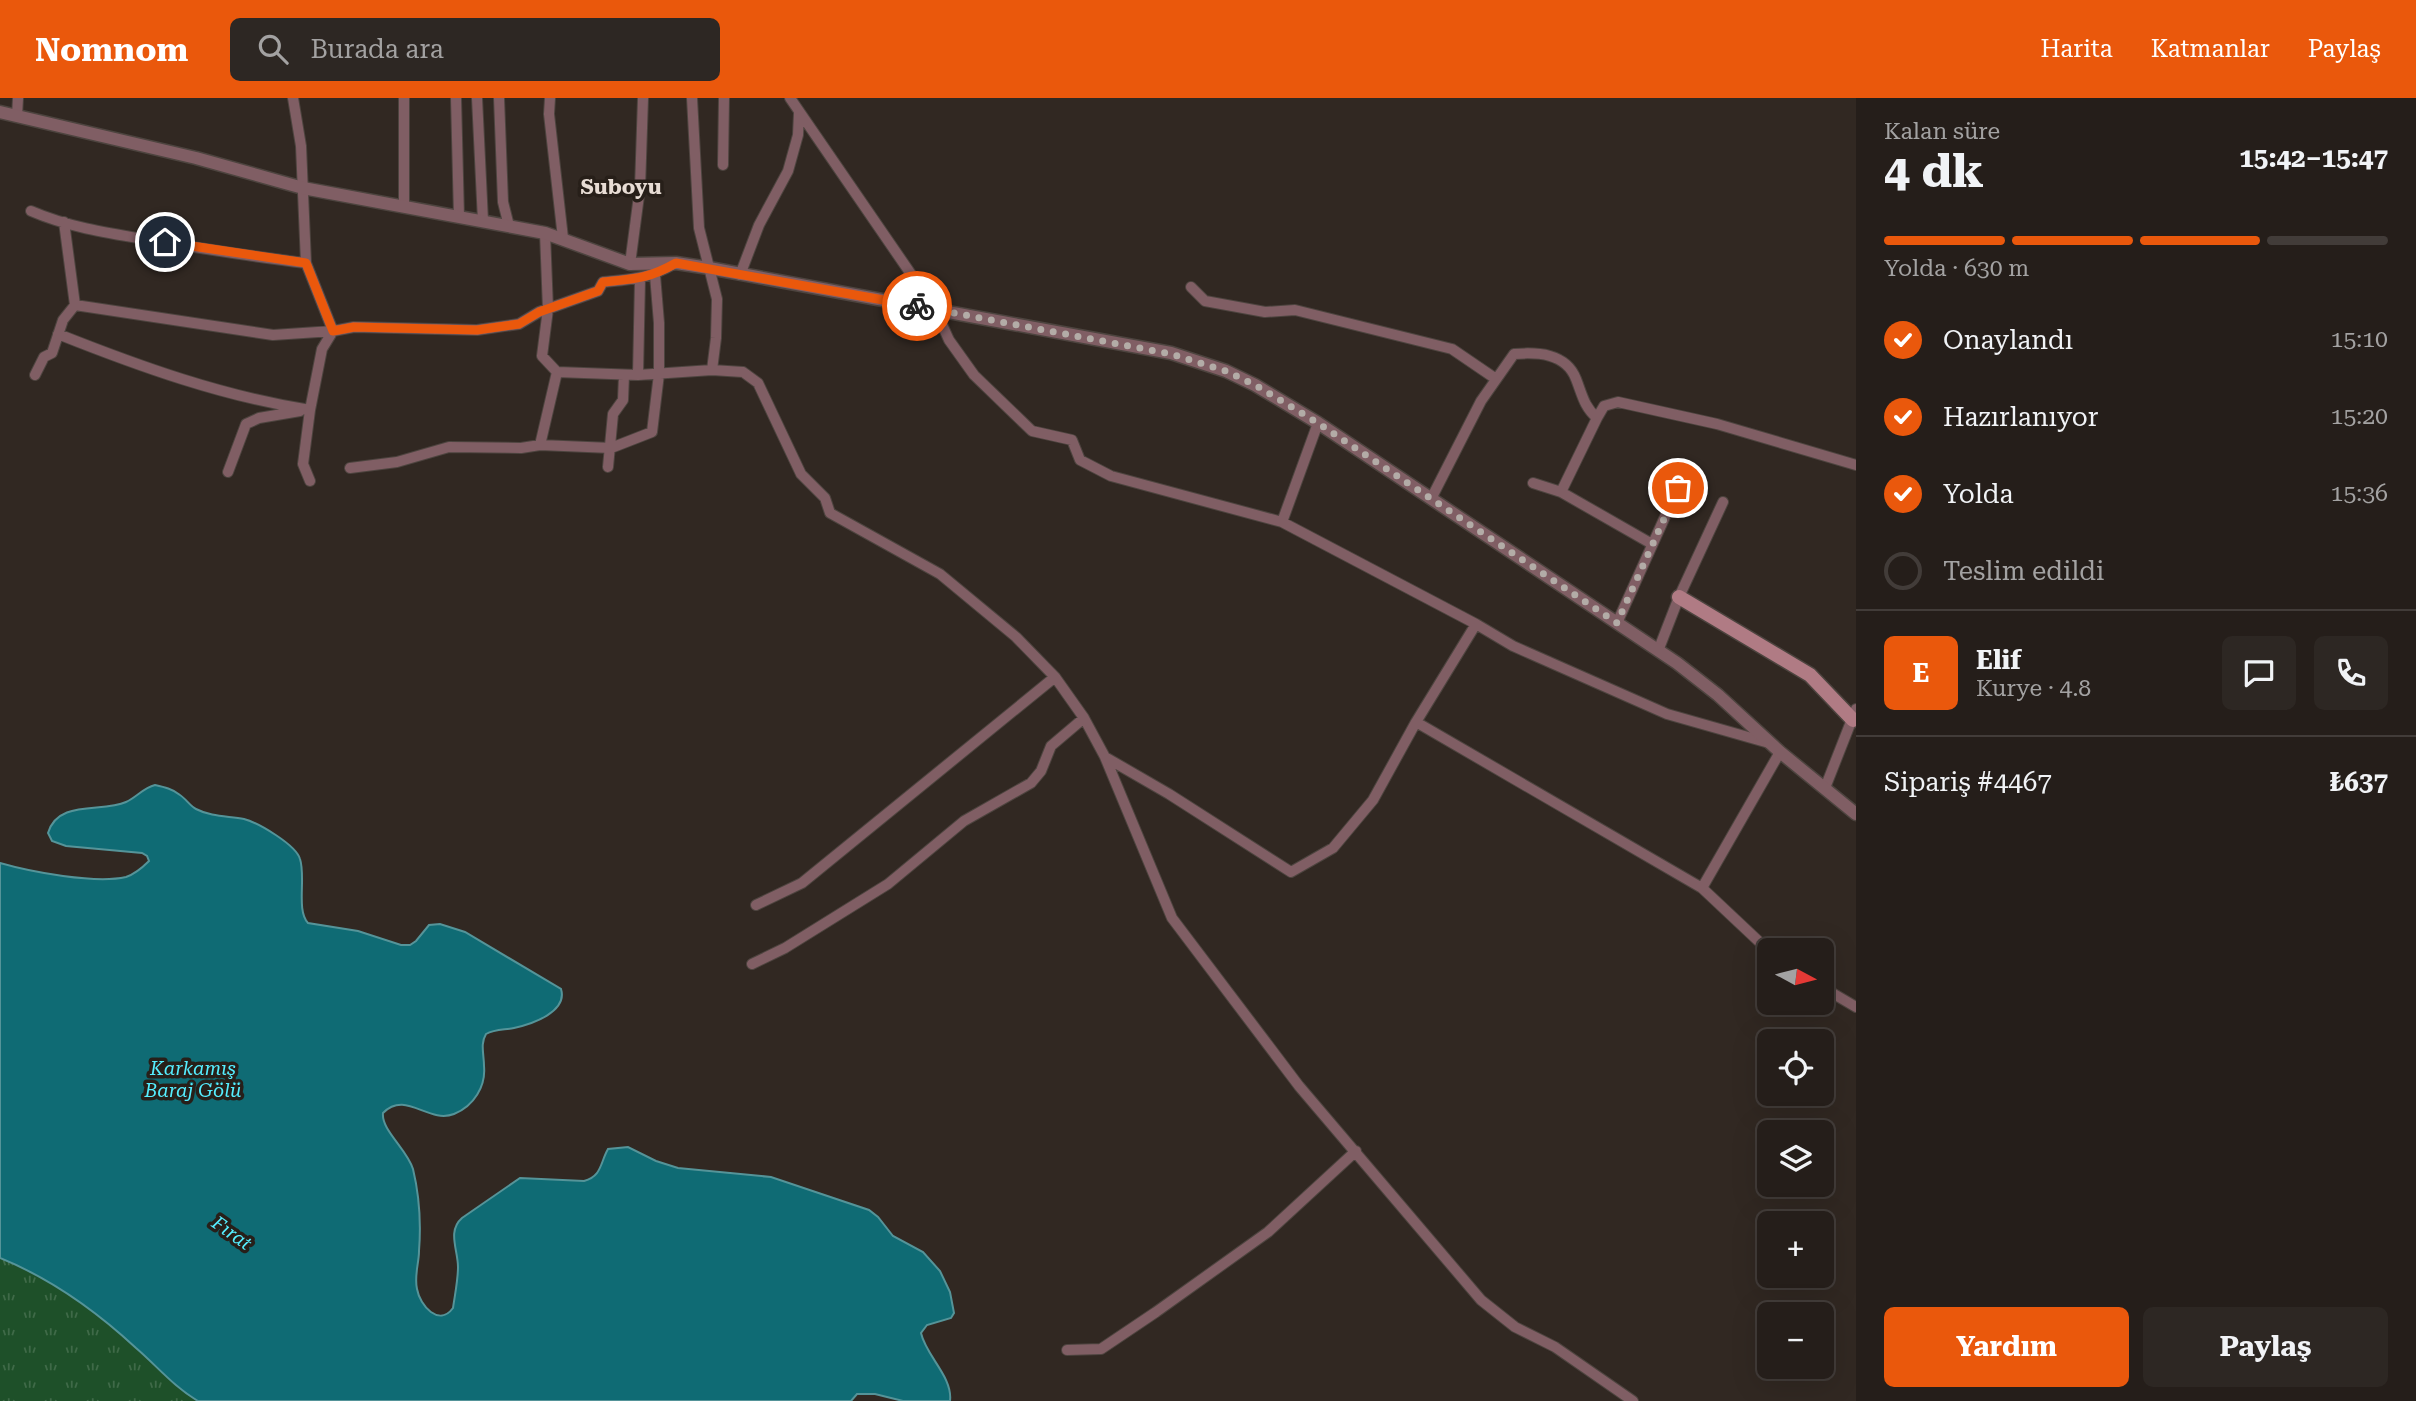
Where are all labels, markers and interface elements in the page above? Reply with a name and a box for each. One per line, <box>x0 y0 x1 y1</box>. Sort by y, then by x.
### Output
search box <box>230 18 720 81</box>
text: Nomnom <box>35 30 188 69</box>
icon: search <box>254 30 292 68</box>
text: Burada ara <box>310 34 444 64</box>
text: Harita <box>2041 35 2113 63</box>
text: Katmanlar <box>2151 35 2270 63</box>
text: Paylaş <box>2308 35 2381 63</box>
text: Kalan süre <box>1884 118 2000 145</box>
text: 15:42–15:47 <box>2239 143 2388 173</box>
text: 4 dk <box>1884 144 1984 198</box>
district label: Suboyu <box>580 175 662 199</box>
pin <box>135 212 195 272</box>
icon: home <box>146 223 184 261</box>
text: Yolda · 630 m <box>1884 255 2029 282</box>
courier <box>882 271 952 341</box>
icon: bike <box>898 287 936 325</box>
icon: check <box>1884 321 1922 359</box>
text: Onaylandı <box>1943 325 2073 355</box>
text: 15:10 <box>2331 326 2388 353</box>
icon: check <box>1884 398 1922 436</box>
text: Hazırlanıyor <box>1943 402 2098 432</box>
text: 15:20 <box>2331 403 2388 430</box>
pin <box>1648 458 1708 518</box>
icon: bag <box>1659 469 1697 507</box>
icon: check <box>1884 475 1922 513</box>
text: Yolda <box>1943 479 2014 509</box>
text: 15:36 <box>2331 480 2388 507</box>
text: Teslim edildi <box>1943 556 2104 586</box>
button: chat <box>2222 636 2296 710</box>
button: phone <box>2314 636 2388 710</box>
text: Elif <box>1976 645 2021 675</box>
text: E <box>1913 658 1929 688</box>
text: Kurye · 4.8 <box>1976 675 2091 702</box>
text: Sipariş #4467 <box>1884 767 2052 797</box>
text: ₺637 <box>2330 767 2388 797</box>
north arrow <box>1757 938 1834 1015</box>
map controls <box>1757 938 1834 1379</box>
button: locate <box>1757 1029 1834 1106</box>
water label: Karkamış Baraj Gölü <box>143 1057 242 1102</box>
button: layers <box>1757 1120 1834 1197</box>
water label: Fırat <box>207 1211 256 1255</box>
button: + <box>1757 1211 1834 1288</box>
button: − <box>1757 1302 1834 1379</box>
button: Yardım <box>1884 1307 2129 1387</box>
button: Paylaş <box>2143 1307 2388 1387</box>

